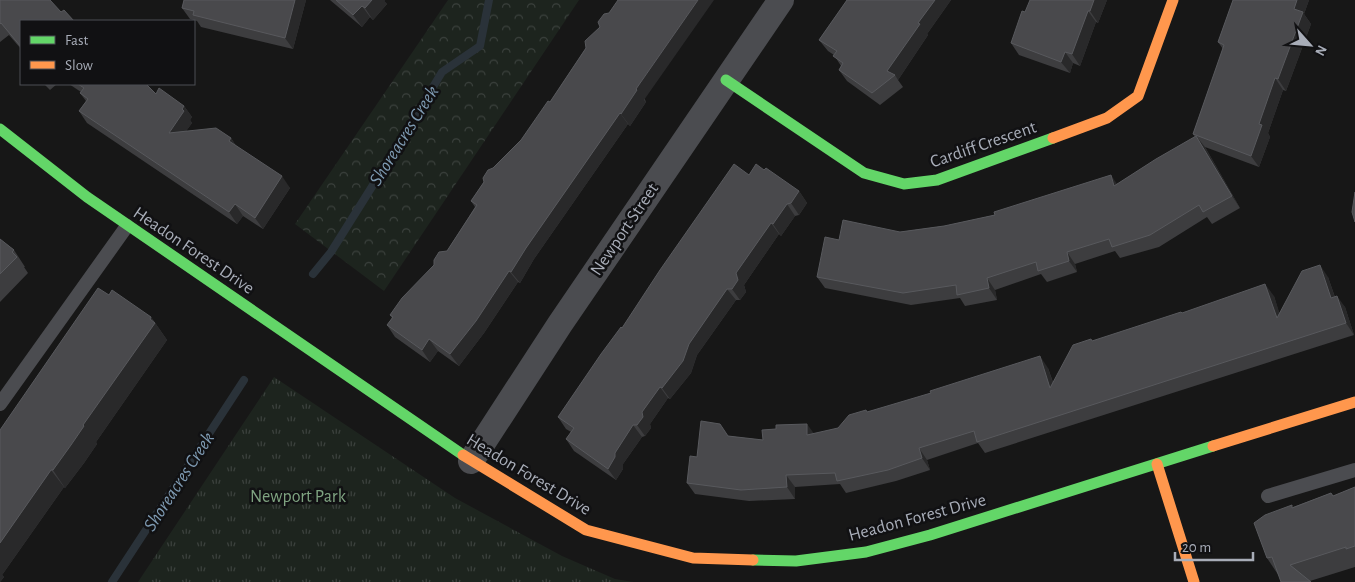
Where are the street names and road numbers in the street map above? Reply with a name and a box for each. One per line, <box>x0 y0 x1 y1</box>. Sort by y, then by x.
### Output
street label: Cardiff Crescent <box>928 118 1039 171</box>
street label: Newport Street <box>587 180 662 279</box>
street label: Headon Forest Drive <box>130 204 257 298</box>
street label: Headon Forest Drive <box>463 431 594 519</box>
street label: Headon Forest Drive <box>847 491 988 545</box>

